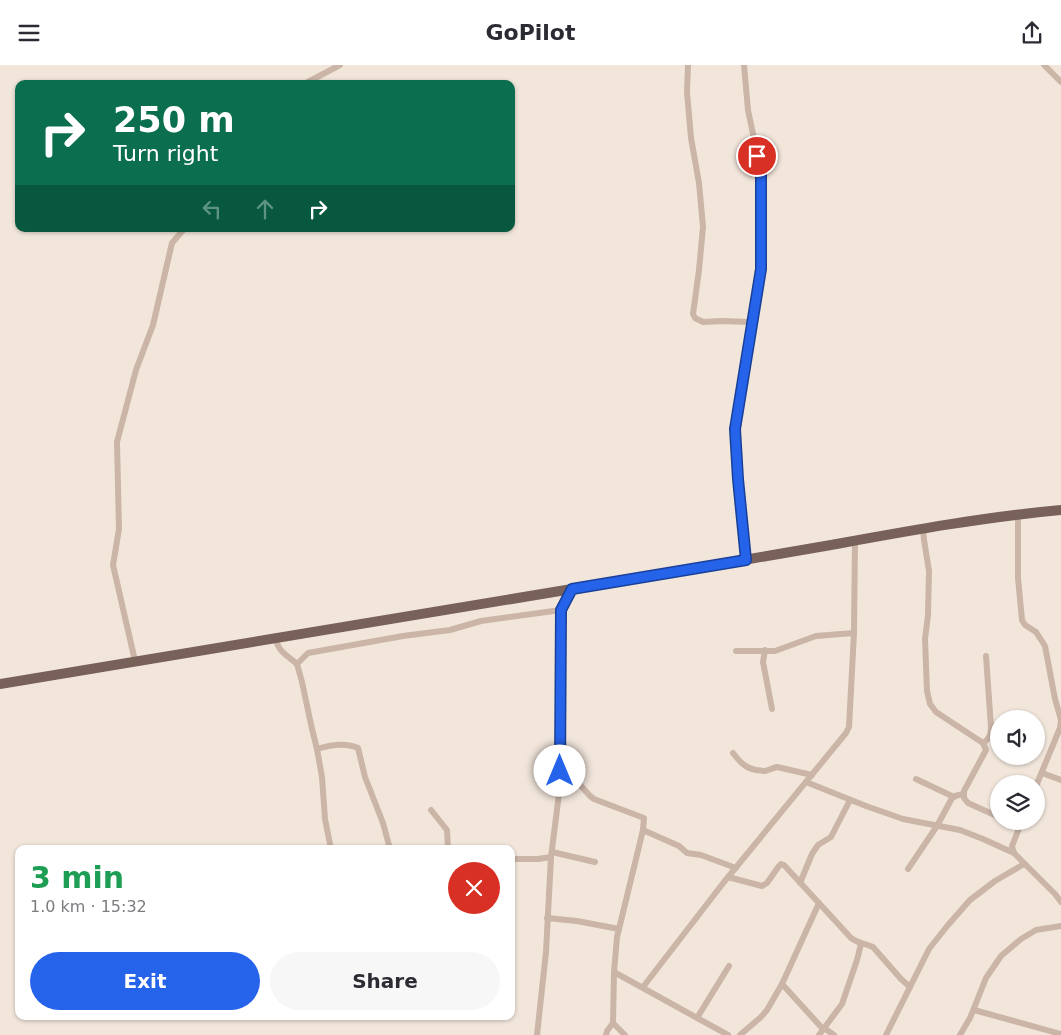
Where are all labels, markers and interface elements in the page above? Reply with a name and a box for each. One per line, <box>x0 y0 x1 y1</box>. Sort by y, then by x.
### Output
icon: menu <box>15 19 43 47</box>
icon: share <box>1018 19 1046 47</box>
text: GoPilot <box>485 20 576 45</box>
icon: right <box>30 100 95 165</box>
text: 250 m <box>113 100 235 140</box>
pin <box>736 135 778 177</box>
text: Turn right <box>113 141 218 166</box>
icon: arrive <box>743 142 771 170</box>
icon: left <box>198 195 226 223</box>
icon: ahead <box>251 195 279 223</box>
icon: right <box>304 195 332 223</box>
map controls <box>990 710 1045 830</box>
button: sound <box>990 710 1045 765</box>
position arrow <box>533 744 585 796</box>
button: layers <box>990 775 1045 830</box>
text: 3 min <box>30 860 124 895</box>
button: close <box>448 862 500 914</box>
text: 1.0 km · 15:32 <box>30 897 147 916</box>
button: Exit <box>30 952 260 1010</box>
button: Share <box>270 952 500 1010</box>

